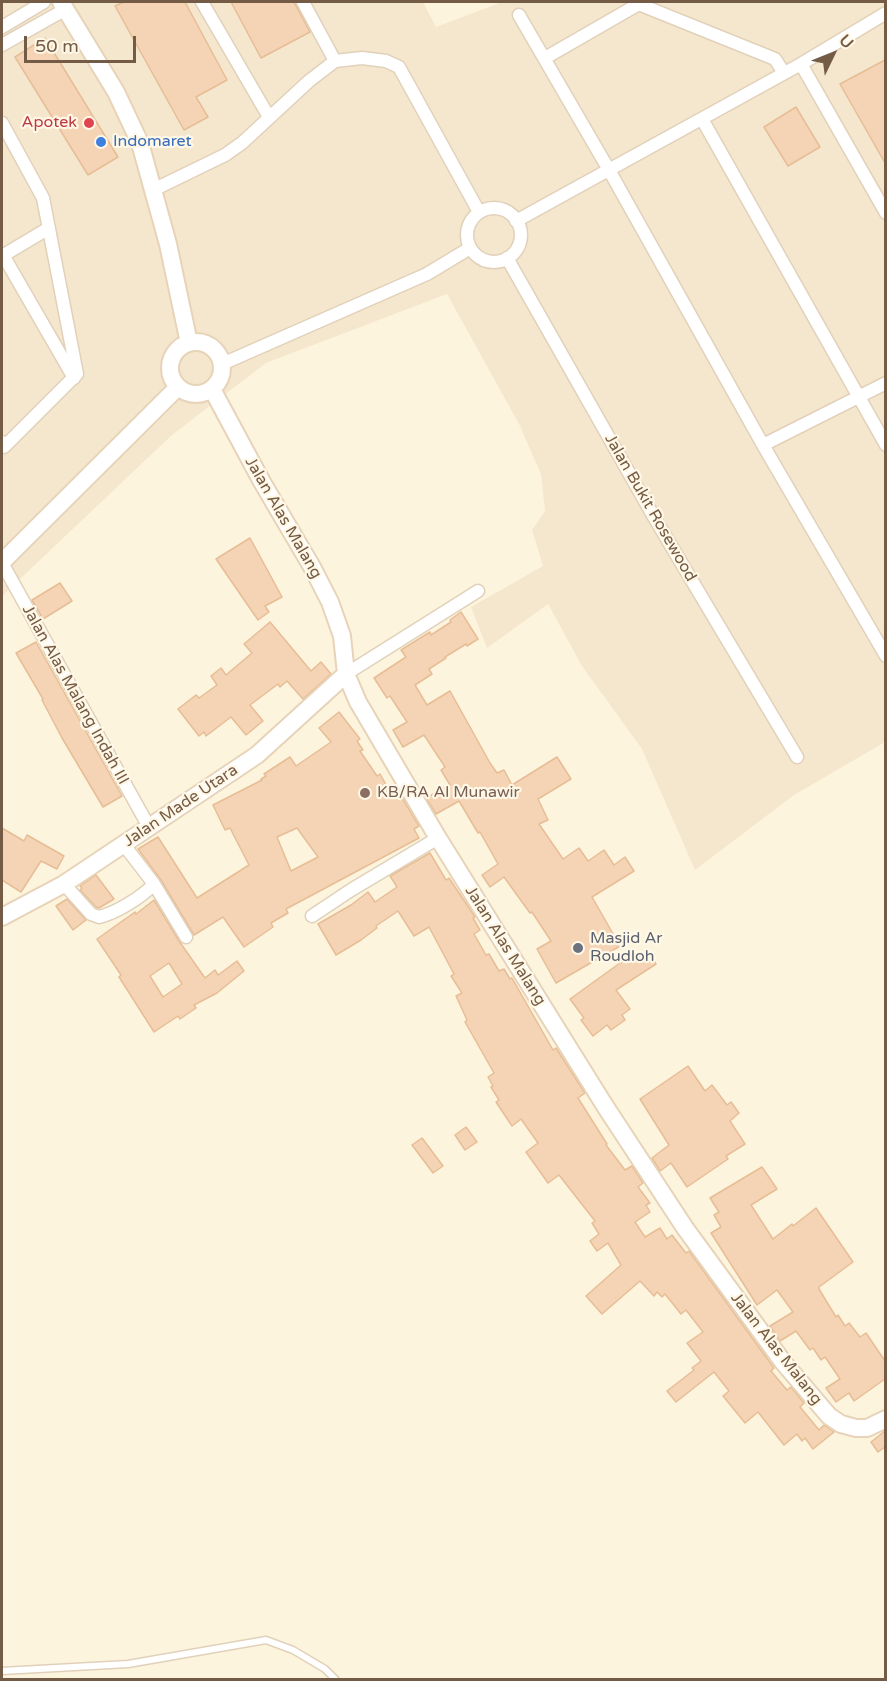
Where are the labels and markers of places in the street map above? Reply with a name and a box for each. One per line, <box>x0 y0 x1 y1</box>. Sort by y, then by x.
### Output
place label: Apotek <box>22 113 77 133</box>
marker: Apotek <box>82 116 96 130</box>
place label: Indomaret <box>113 132 192 152</box>
marker: Indomaret <box>94 135 108 149</box>
place label: KB/RA Al Munawir <box>377 783 520 803</box>
marker: KB/RA Al Munawir <box>358 786 372 800</box>
place label: Masjid Ar Roudloh <box>590 929 662 967</box>
marker: Masjid Ar Roudloh <box>571 941 585 955</box>

